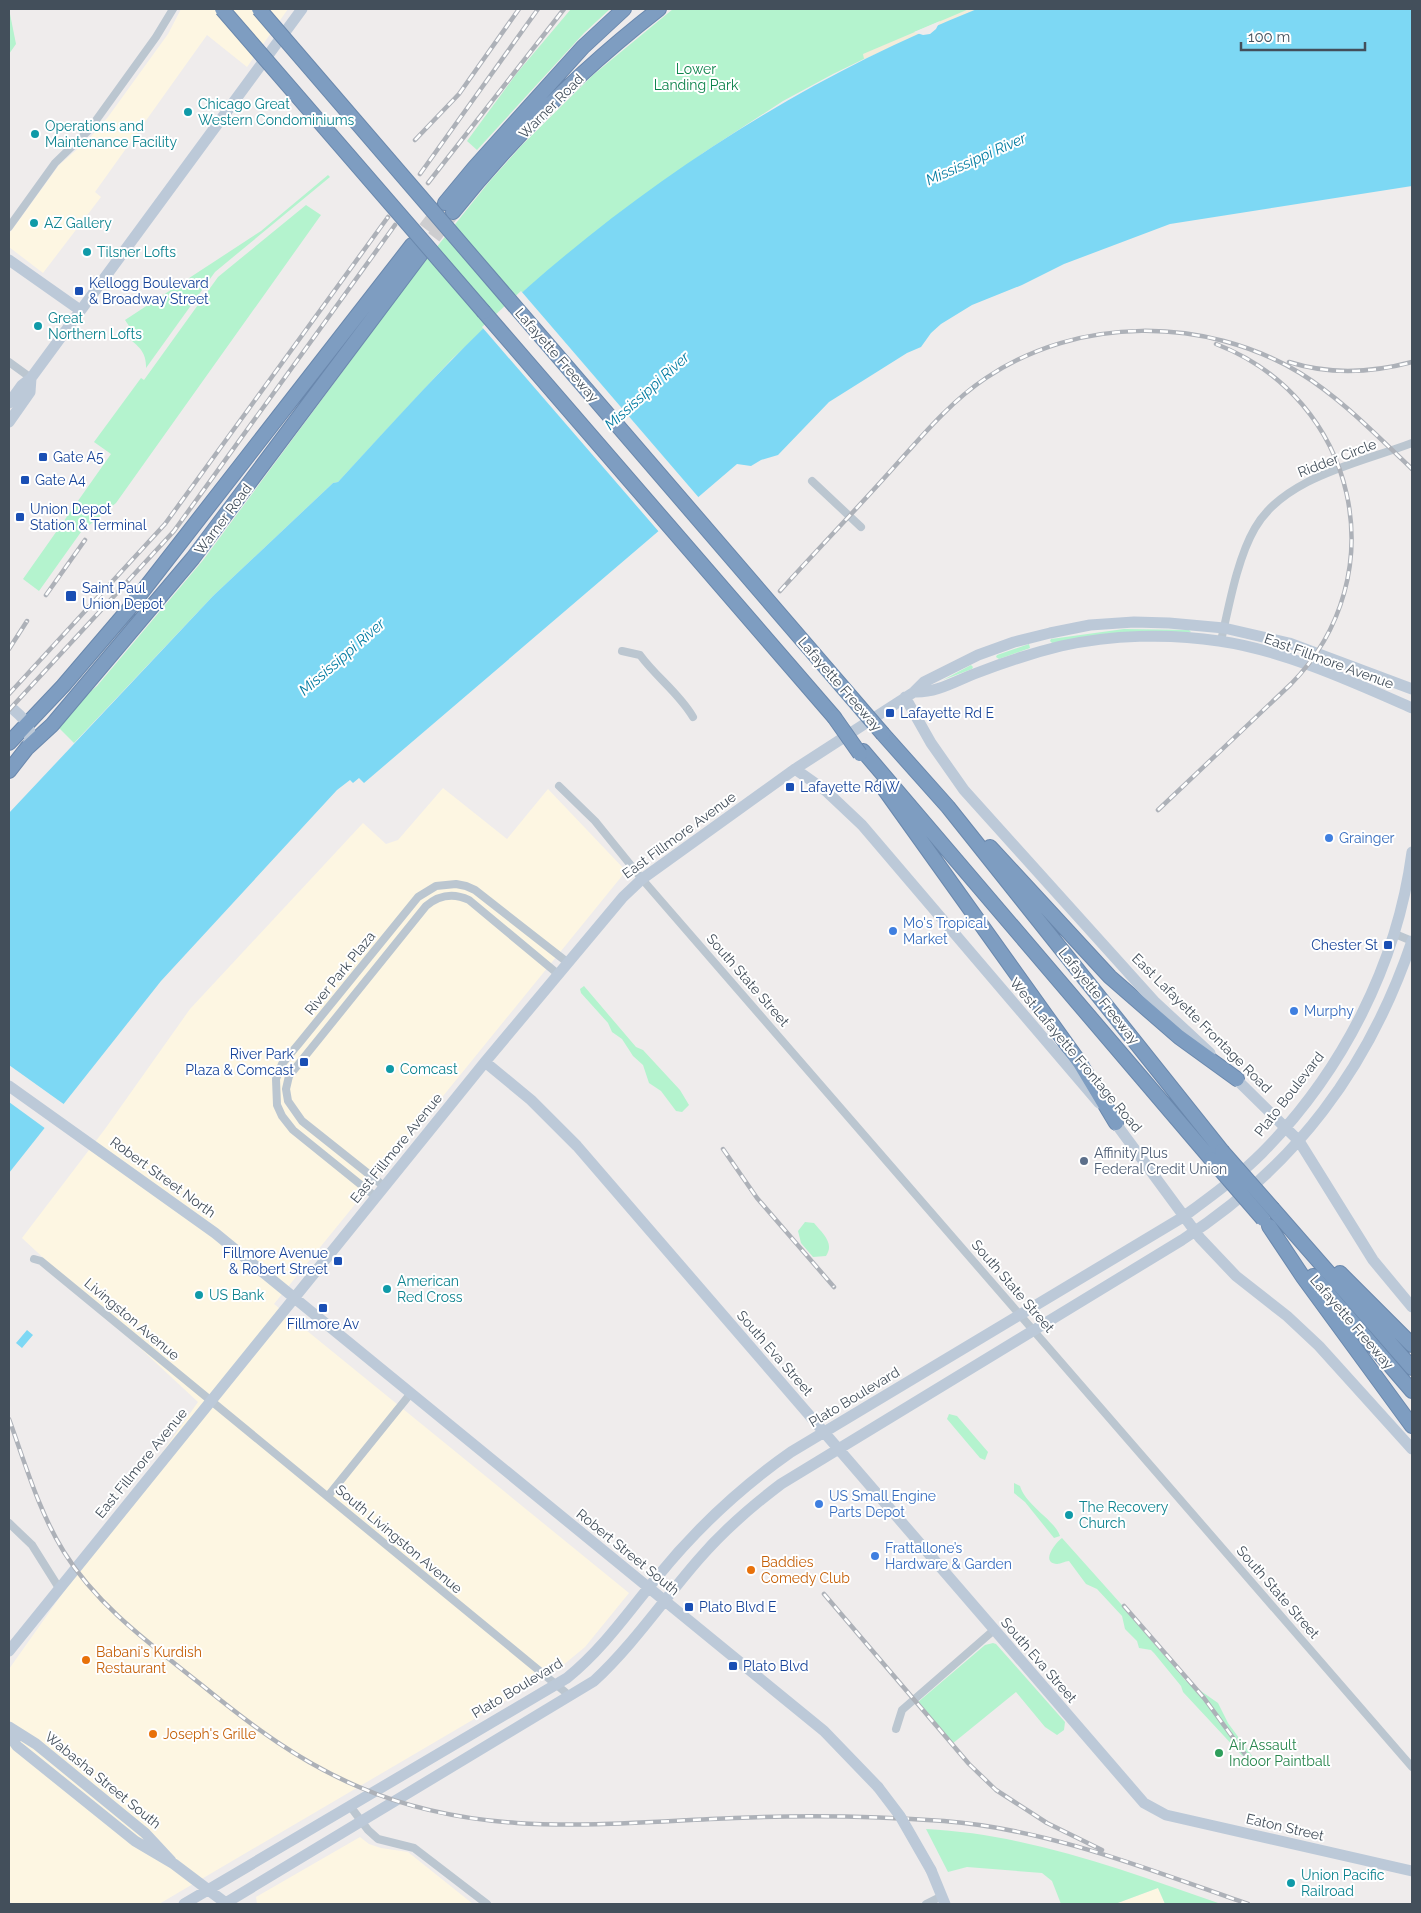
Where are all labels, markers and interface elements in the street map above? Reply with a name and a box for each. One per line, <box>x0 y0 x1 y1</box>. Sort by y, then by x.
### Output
scale bar <box>1241 20 1365 52</box>
text: 100 m <box>1248 28 1290 46</box>
park label: Lower Landing Park <box>654 61 739 93</box>
street label: Warner Road <box>515 70 587 142</box>
place label: Chicago Great Western Condominiums <box>198 96 355 128</box>
marker: Chicago Great Western Condominiums <box>182 106 194 118</box>
place label: Operations and Maintenance Facility <box>45 118 177 150</box>
marker: Operations and Maintenance Facility <box>29 128 41 140</box>
water label: Mississippi River <box>923 128 1030 189</box>
place label: AZ Gallery <box>44 215 112 231</box>
marker: AZ Gallery <box>28 217 40 229</box>
place label: Tilsner Lofts <box>97 244 176 260</box>
marker: Tilsner Lofts <box>81 246 93 258</box>
place label: Kellogg Boulevard & Broadway Street <box>89 275 209 307</box>
marker: Kellogg Boulevard & Broadway Street <box>73 285 85 297</box>
street label: Lafayette Freeway <box>512 305 602 405</box>
place label: Great Northern Lofts <box>48 310 142 342</box>
marker: Great Northern Lofts <box>32 320 44 332</box>
water label: Mississippi River <box>601 348 694 434</box>
street label: Ridder Circle <box>1295 436 1379 480</box>
place label: Gate A5 <box>53 449 104 465</box>
marker: Gate A5 <box>37 451 49 463</box>
place label: Gate A4 <box>35 472 86 488</box>
marker: Gate A4 <box>19 474 31 486</box>
street label: Warner Road <box>191 480 255 558</box>
place label: Union Depot Station & Terminal <box>30 501 147 533</box>
marker: Union Depot Station & Terminal <box>14 511 26 523</box>
place label: Saint Paul Union Depot <box>82 580 164 612</box>
marker: Saint Paul Union Depot <box>64 589 78 603</box>
water label: Mississippi River <box>295 614 389 699</box>
street label: East Fillmore Avenue <box>1262 630 1396 692</box>
street label: Lafayette Freeway <box>795 634 885 734</box>
place label: Lafayette Rd E <box>900 705 994 721</box>
marker: Lafayette Rd E <box>884 707 896 719</box>
place label: Lafayette Rd W <box>800 779 900 795</box>
marker: Lafayette Rd W <box>784 781 796 793</box>
street label: East Fillmore Avenue <box>619 788 739 882</box>
place label: Grainger <box>1339 830 1395 846</box>
marker: Grainger <box>1323 832 1335 844</box>
place label: Mo's Tropical Market <box>903 915 987 947</box>
marker: Mo's Tropical Market <box>887 925 899 937</box>
street label: River Park Plaza <box>302 928 378 1018</box>
street label: South State Street <box>703 930 793 1030</box>
place label: Chester St <box>1311 937 1378 953</box>
marker: Chester St <box>1382 939 1394 951</box>
street label: Lafayette Freeway <box>1055 945 1143 1048</box>
street label: East Lafayette Frontage Road <box>1129 950 1275 1096</box>
street label: West Lafayette Frontage Road <box>1007 975 1145 1135</box>
place label: Murphy <box>1304 1003 1354 1019</box>
marker: Murphy <box>1288 1005 1300 1017</box>
place label: River Park Plaza & Comcast <box>185 1046 295 1078</box>
street label: Plato Boulevard <box>1251 1049 1327 1139</box>
marker: River Park Plaza & Comcast <box>298 1056 310 1068</box>
place label: Comcast <box>400 1061 458 1077</box>
marker: Comcast <box>384 1063 396 1075</box>
street label: East Fillmore Avenue <box>347 1090 445 1206</box>
street label: Robert Street North <box>107 1133 219 1221</box>
place label: Affinity Plus Federal Credit Union <box>1094 1145 1227 1177</box>
marker: Affinity Plus Federal Credit Union <box>1078 1155 1090 1167</box>
street label: South State Street <box>968 1236 1058 1336</box>
place label: Fillmore Avenue & Robert Street <box>223 1245 328 1277</box>
marker: Fillmore Avenue & Robert Street <box>332 1255 344 1267</box>
street label: Lafayette Freeway <box>1307 1272 1397 1372</box>
place label: American Red Cross <box>397 1273 463 1305</box>
street label: Livingston Avenue <box>81 1275 183 1363</box>
marker: American Red Cross <box>381 1283 393 1295</box>
place label: US Bank <box>209 1287 265 1303</box>
marker: US Bank <box>193 1289 205 1301</box>
marker: Fillmore Av <box>317 1302 329 1314</box>
street label: South Eva Street <box>734 1307 816 1399</box>
place label: Fillmore Av <box>287 1316 360 1332</box>
street label: Plato Boulevard <box>806 1364 902 1430</box>
street label: East Fillmore Avenue <box>92 1405 190 1521</box>
street label: South Livingston Avenue <box>332 1481 466 1597</box>
place label: US Small Engine Parts Depot <box>829 1488 936 1520</box>
marker: US Small Engine Parts Depot <box>813 1498 825 1510</box>
place label: The Recovery Church <box>1079 1499 1169 1531</box>
street label: Robert Street South <box>573 1506 683 1598</box>
marker: The Recovery Church <box>1063 1509 1075 1521</box>
place label: Frattallone’s Hardware & Garden <box>885 1540 1012 1572</box>
street label: South State Street <box>1233 1542 1323 1642</box>
marker: Frattallone’s Hardware & Garden <box>869 1550 881 1562</box>
place label: Baddies Comedy Club <box>761 1554 850 1586</box>
marker: Baddies Comedy Club <box>745 1564 757 1576</box>
place label: Plato Blvd E <box>699 1599 776 1615</box>
marker: Plato Blvd E <box>683 1601 695 1613</box>
street label: South Eva Street <box>998 1614 1080 1706</box>
place label: Babani's Kurdish Restaurant <box>96 1644 202 1676</box>
marker: Babani's Kurdish Restaurant <box>80 1654 92 1666</box>
street label: Plato Boulevard <box>469 1655 565 1721</box>
place label: Plato Blvd <box>743 1658 808 1674</box>
marker: Plato Blvd <box>727 1660 739 1672</box>
place label: Joseph's Grille <box>163 1726 256 1742</box>
street label: Wabasha Street South <box>42 1728 164 1832</box>
marker: Joseph's Grille <box>147 1728 159 1740</box>
place label: Air Assault Indoor Paintball <box>1229 1737 1330 1769</box>
marker: Air Assault Indoor Paintball <box>1213 1747 1225 1759</box>
street label: Eaton Street <box>1244 1810 1326 1844</box>
place label: Union Pacific Railroad <box>1301 1867 1385 1899</box>
marker: Union Pacific Railroad <box>1285 1877 1297 1889</box>

